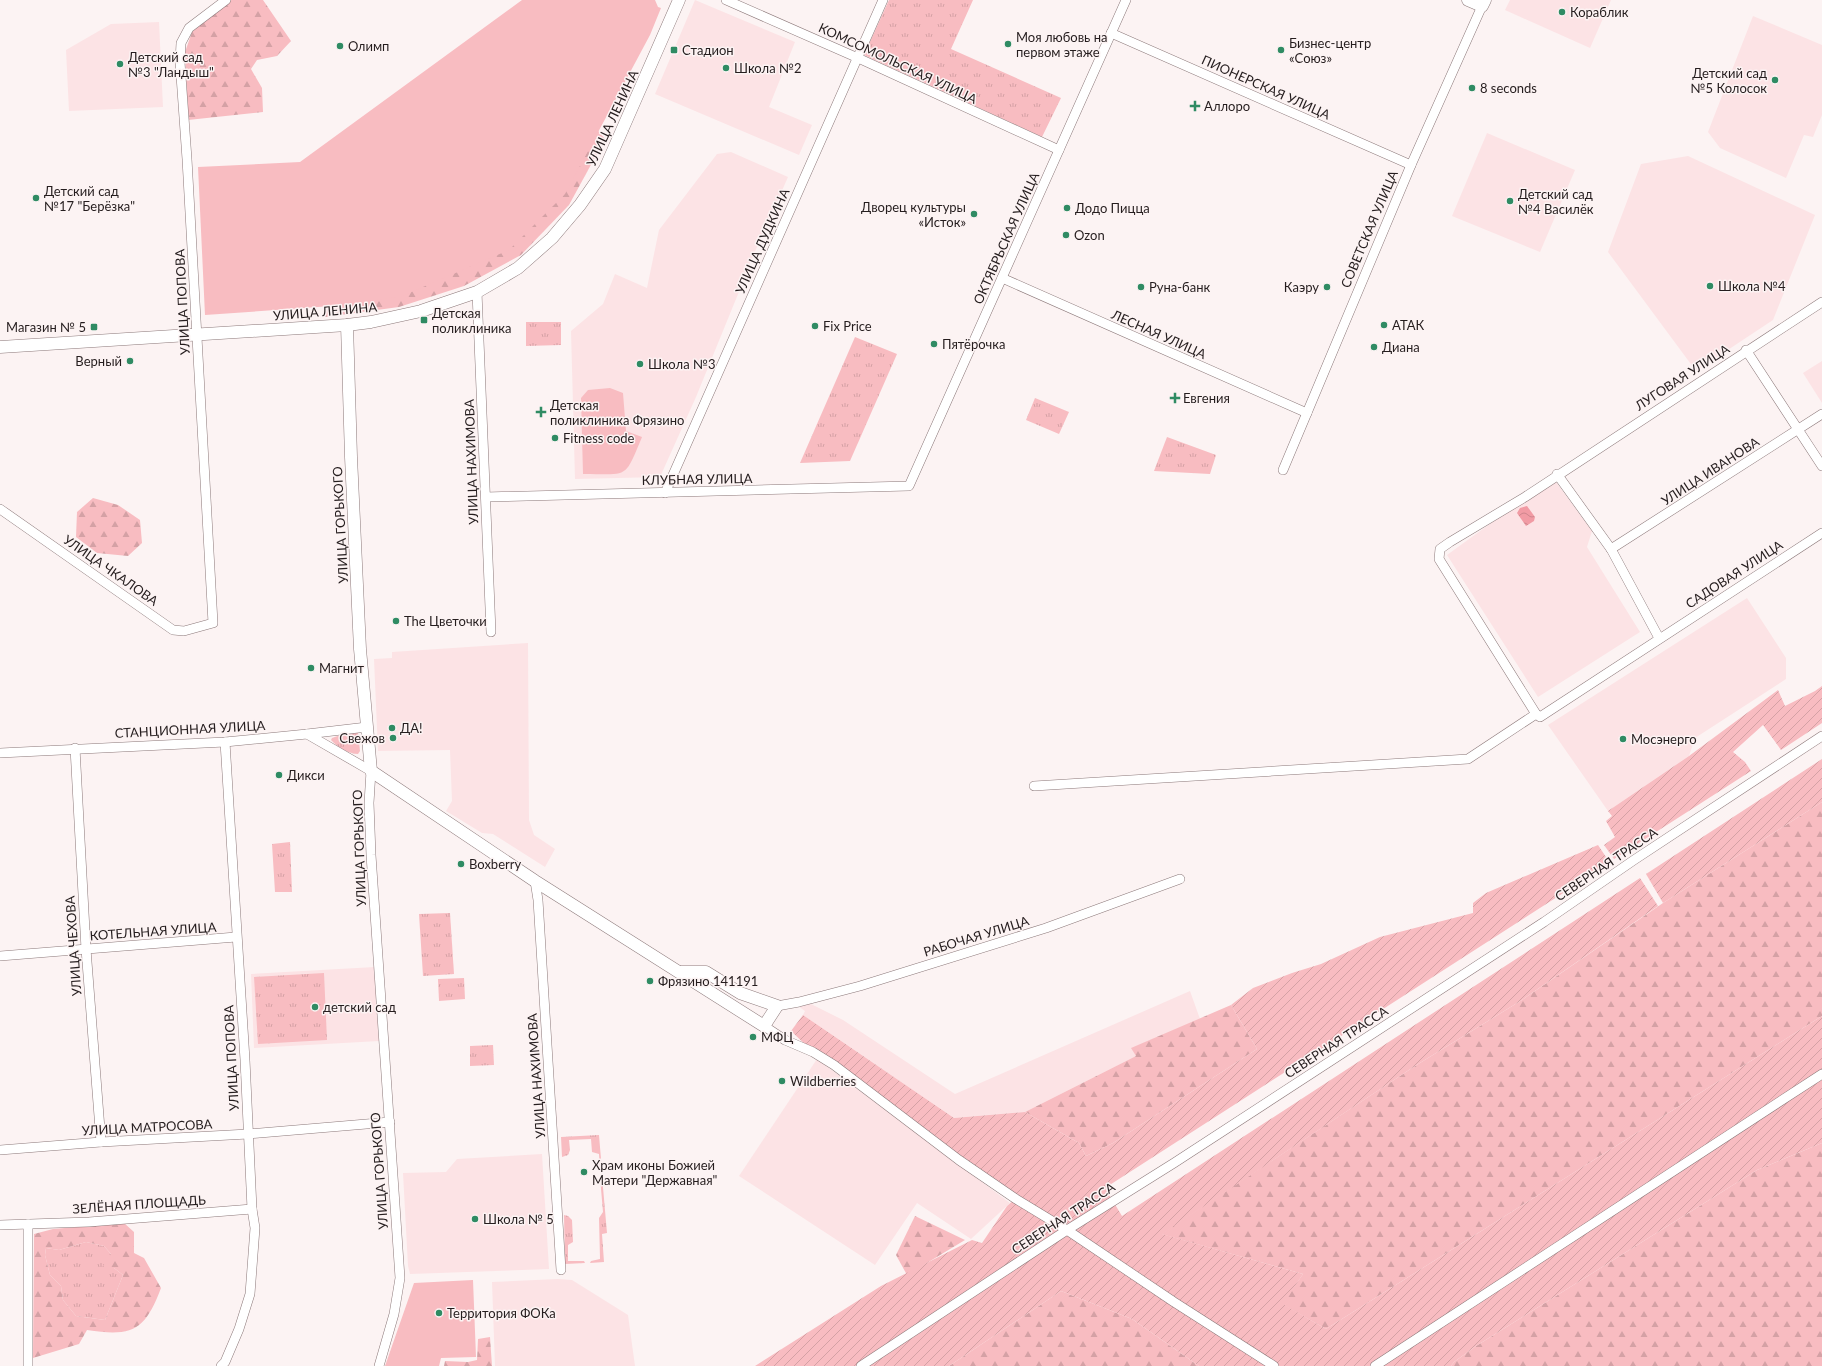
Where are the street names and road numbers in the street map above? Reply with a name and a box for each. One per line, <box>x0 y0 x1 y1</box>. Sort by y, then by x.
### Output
street label: КОМСОМОЛЬСКАЯ УЛИЦА <box>816 19 980 107</box>
street label: ПИОНЕРСКАЯ УЛИЦА <box>1199 51 1333 123</box>
street label: УЛИЦА ЛЕНИНА <box>583 67 641 169</box>
street label: СОВЕТСКАЯ УЛИЦА <box>1337 168 1401 290</box>
street label: ОКТЯБРЬСКАЯ УЛИЦА <box>970 169 1042 306</box>
street label: УЛИЦА ДУДКИНА <box>732 186 793 296</box>
street label: УЛИЦА ПОПОВА <box>171 248 193 355</box>
street label: УЛИЦА ЛЕНИНА <box>272 298 378 324</box>
street label: ЛЕСНАЯ УЛИЦА <box>1108 306 1209 362</box>
street label: ЛУГОВАЯ УЛИЦА <box>1631 340 1732 414</box>
street label: УЛИЦА НАХИМОВА <box>461 399 481 525</box>
street label: УЛИЦА ИВАНОВА <box>1658 433 1762 509</box>
street label: УЛИЦА ГОРЬКОГО <box>329 466 351 584</box>
street label: КЛУБНАЯ УЛИЦА <box>641 470 753 488</box>
street label: УЛИЦА ЧКАЛОВА <box>60 531 162 609</box>
street label: САДОВАЯ УЛИЦА <box>1682 536 1786 611</box>
street label: СТАНЦИОННАЯ УЛИЦА <box>114 717 266 741</box>
street label: УЛИЦА ГОРЬКОГО <box>349 789 369 907</box>
street label: СЕВЕРНАЯ ТРАССА <box>1552 824 1660 904</box>
street label: УЛИЦА ЧЕХОВА <box>61 895 84 997</box>
street label: РАБОЧАЯ УЛИЦА <box>921 912 1031 960</box>
street label: КОТЕЛЬНАЯ УЛИЦА <box>89 919 217 943</box>
street label: СЕВЕРНАЯ ТРАССА <box>1281 1003 1391 1081</box>
street label: УЛИЦА ПОПОВА <box>220 1004 242 1111</box>
street label: УЛИЦА НАХИМОВА <box>524 1013 548 1139</box>
street label: УЛИЦА ГОРЬКОГО <box>367 1112 391 1230</box>
street label: УЛИЦА МАТРОСОВА <box>81 1116 213 1138</box>
street label: СЕВЕРНАЯ ТРАССА <box>1008 1179 1118 1257</box>
street label: ЗЕЛЁНАЯ ПЛОЩАДЬ <box>72 1191 206 1217</box>

